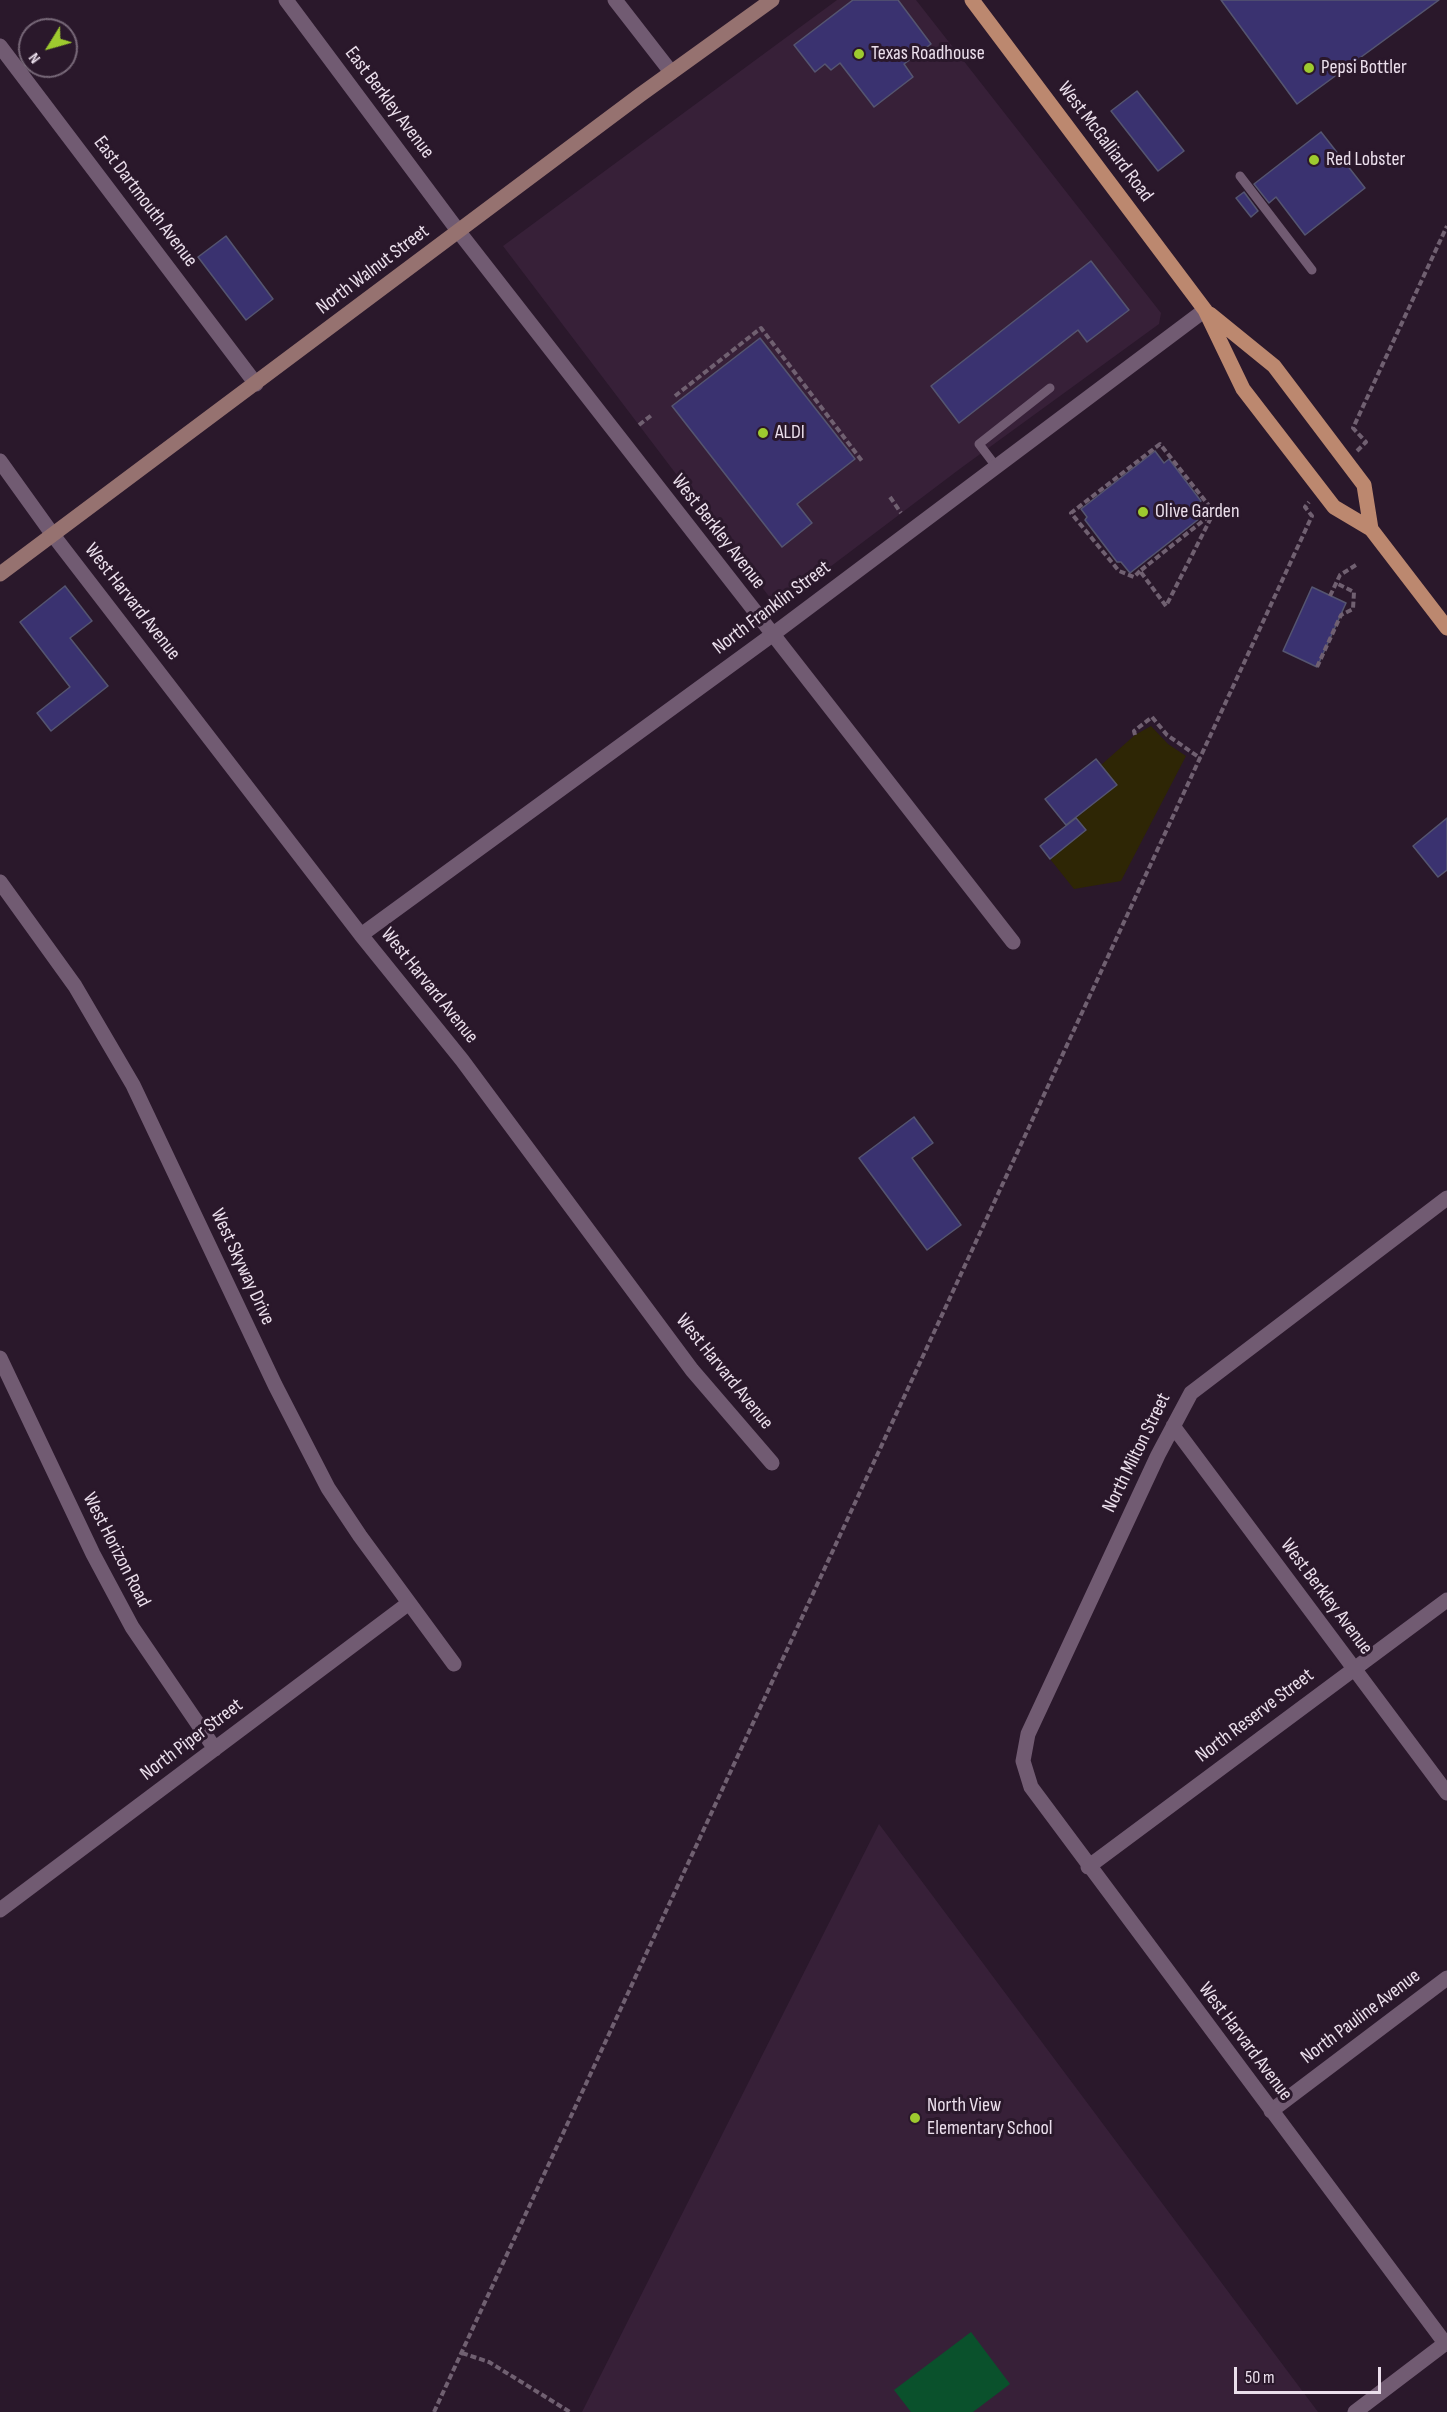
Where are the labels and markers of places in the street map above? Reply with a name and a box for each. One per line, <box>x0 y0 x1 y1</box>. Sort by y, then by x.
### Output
place label: Texas Roadhouse <box>871 42 985 66</box>
marker: Texas Roadhouse <box>852 47 866 61</box>
place label: Pepsi Bottler <box>1321 56 1407 80</box>
marker: Pepsi Bottler <box>1302 61 1316 75</box>
place label: Red Lobster <box>1326 148 1405 172</box>
marker: Red Lobster <box>1307 153 1321 167</box>
place label: ALDI <box>775 421 805 445</box>
marker: ALDI <box>756 426 770 440</box>
place label: Olive Garden <box>1155 500 1239 524</box>
marker: Olive Garden <box>1136 505 1150 519</box>
place label: North View Elementary School <box>927 2094 1053 2141</box>
marker: North View Elementary School <box>908 2111 922 2125</box>

